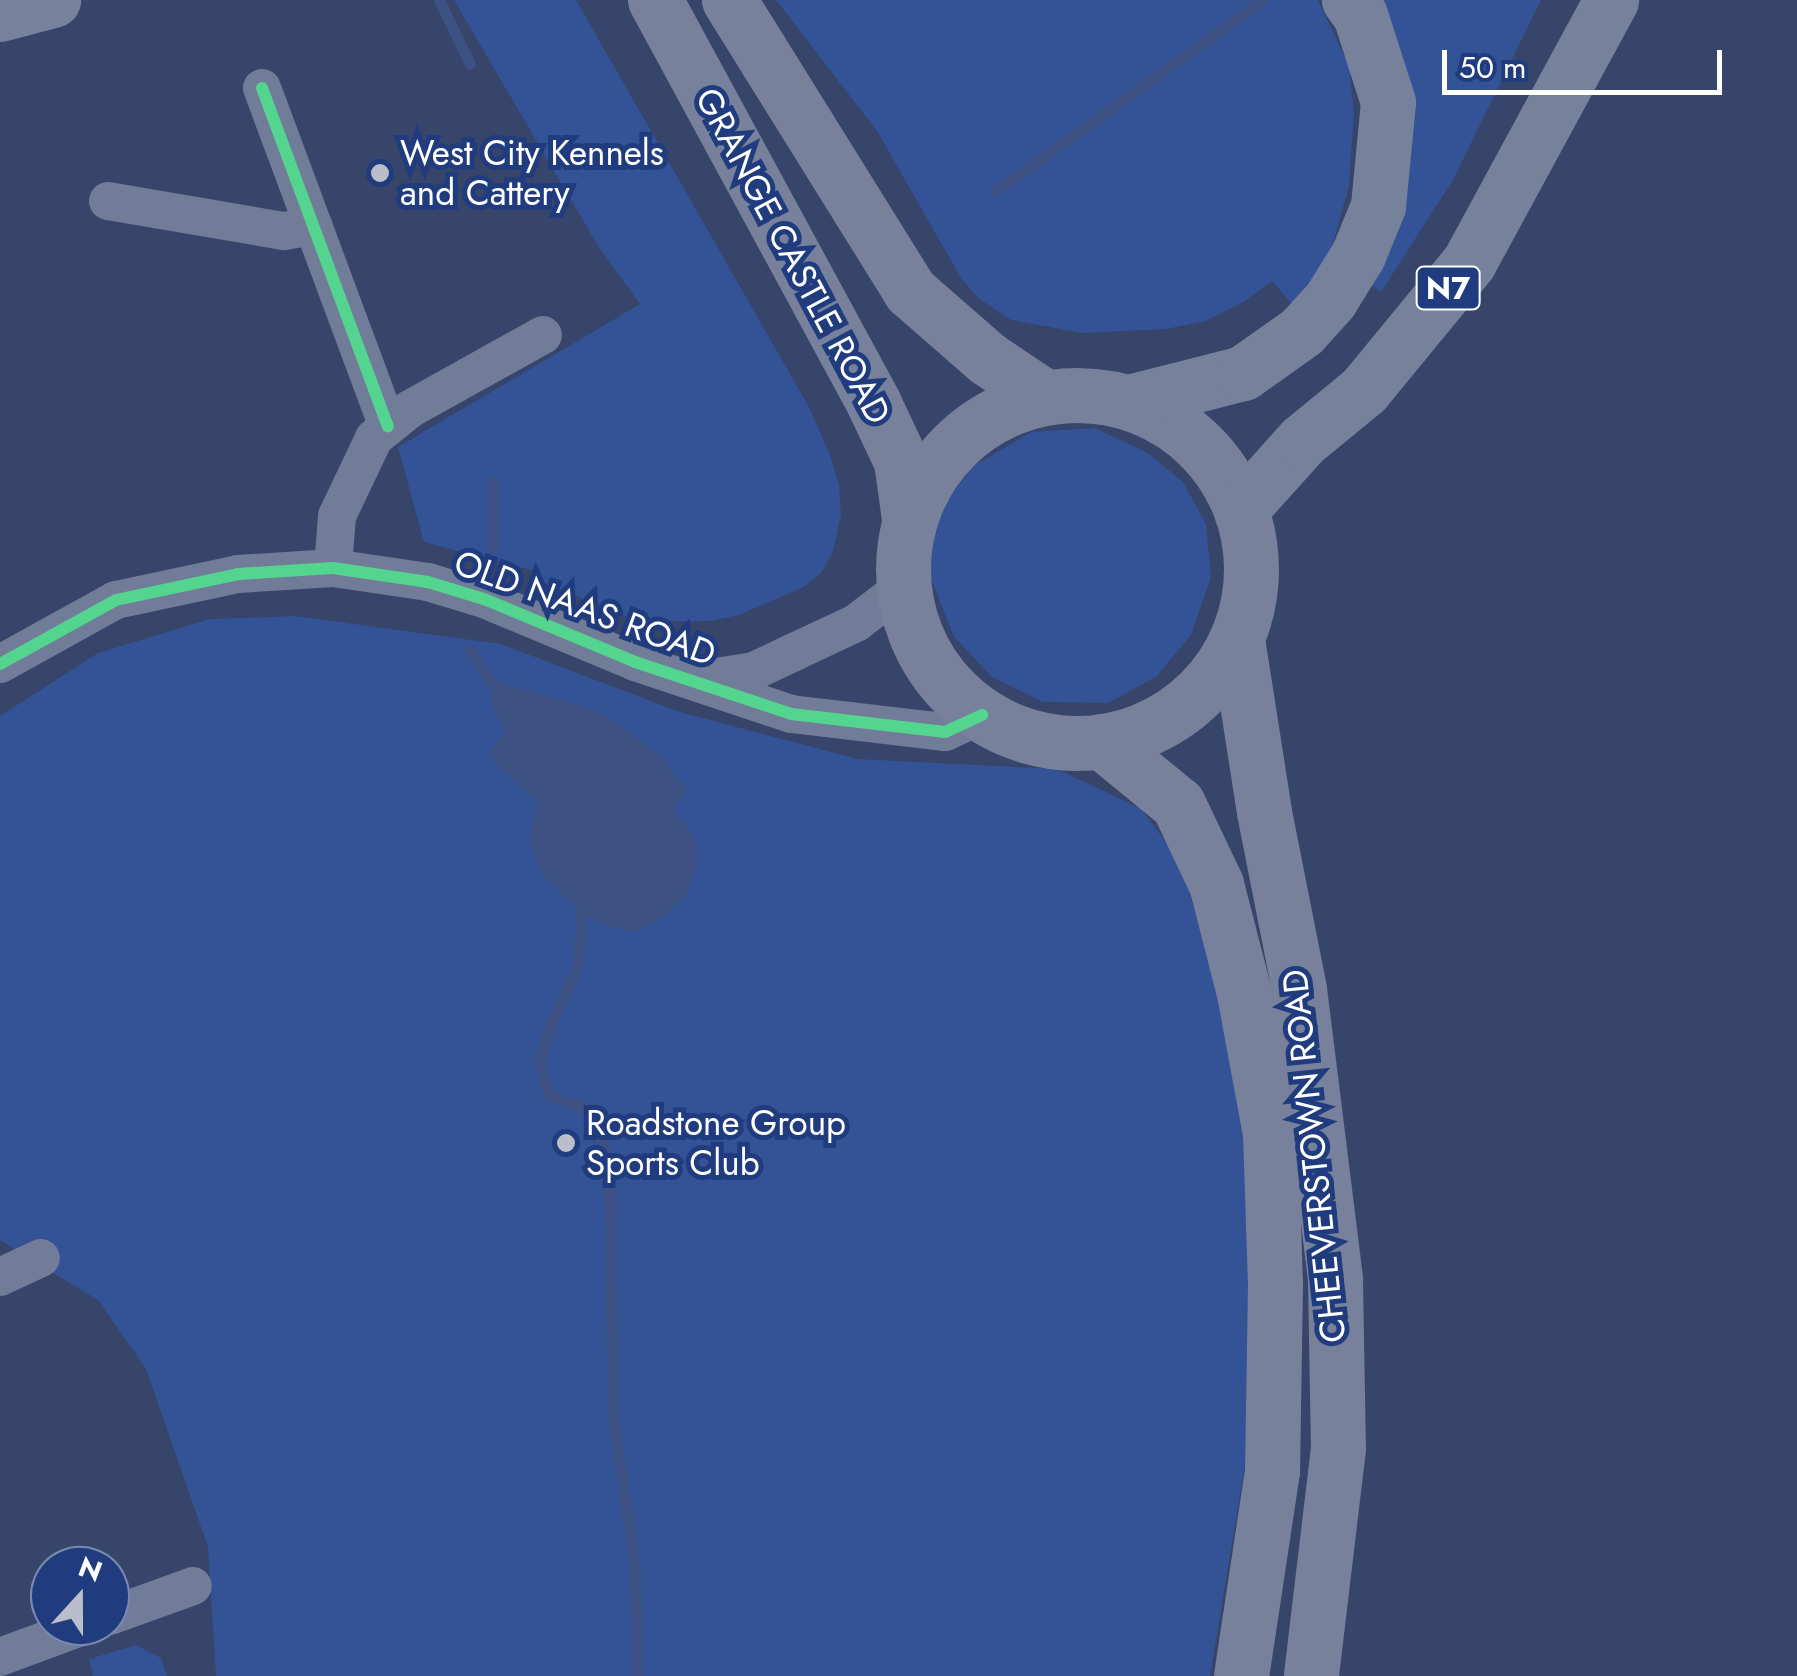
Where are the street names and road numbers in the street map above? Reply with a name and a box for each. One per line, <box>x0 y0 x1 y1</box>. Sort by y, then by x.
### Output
street label: GRANGE CASTLE ROAD <box>687 81 899 431</box>
road number: N7 <box>1416 261 1480 315</box>
street label: OLD NAAS ROAD <box>449 541 721 675</box>
street label: CHEEVERSTOWN ROAD <box>1274 967 1354 1345</box>

